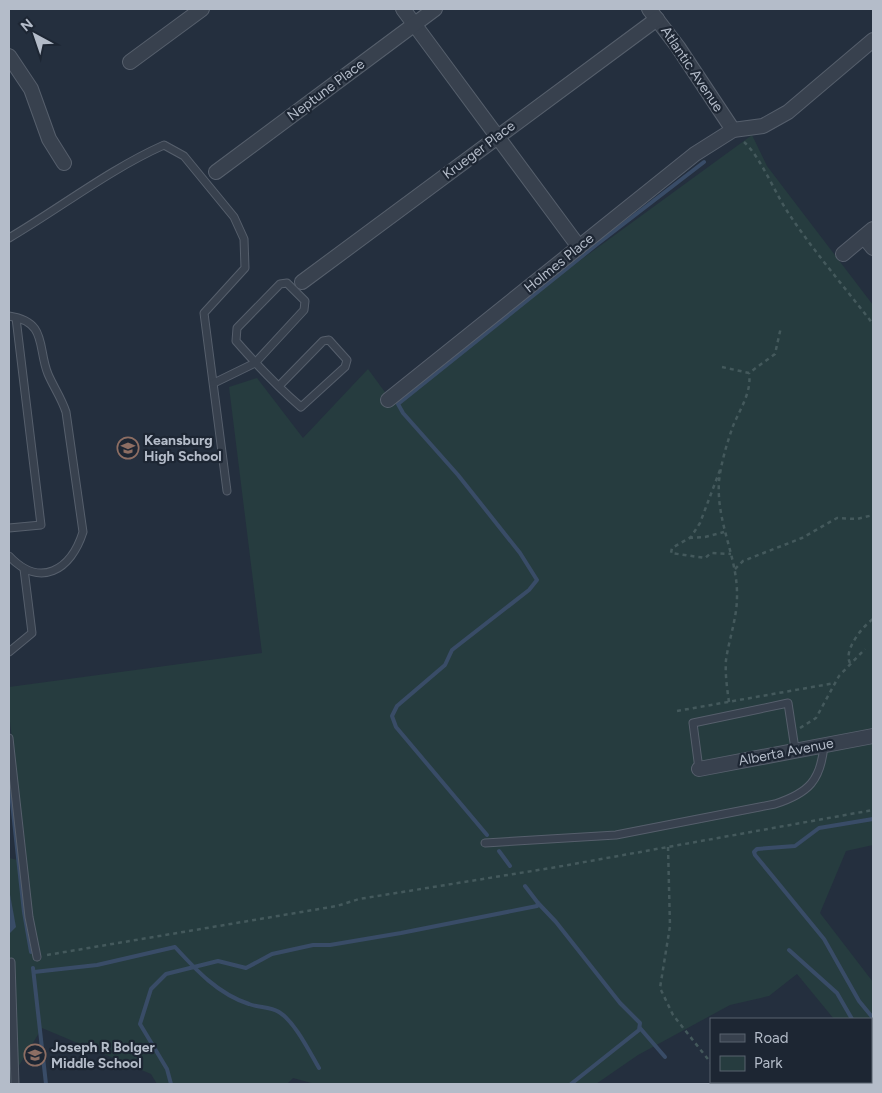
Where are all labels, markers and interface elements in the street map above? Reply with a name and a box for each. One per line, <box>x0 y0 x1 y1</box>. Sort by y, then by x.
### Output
north arrow <box>10 10 60 60</box>
text: N <box>17 15 37 35</box>
street label: Atlantic Avenue <box>657 23 727 115</box>
street label: Neptune Place <box>284 55 368 125</box>
street label: Krueger Place <box>439 117 519 183</box>
street label: Holmes Place <box>521 229 598 296</box>
place label: Keansburg High School <box>144 432 222 465</box>
school or university icon: Keansburg High School <box>116 436 140 460</box>
street label: Alberta Avenue <box>737 734 835 770</box>
legend <box>710 1018 872 1083</box>
text: Road <box>754 1029 789 1047</box>
place label: Joseph R Bolger Middle School <box>51 1039 156 1072</box>
school or university icon: Joseph R Bolger Middle School <box>23 1043 47 1067</box>
text: Park <box>754 1054 783 1072</box>

